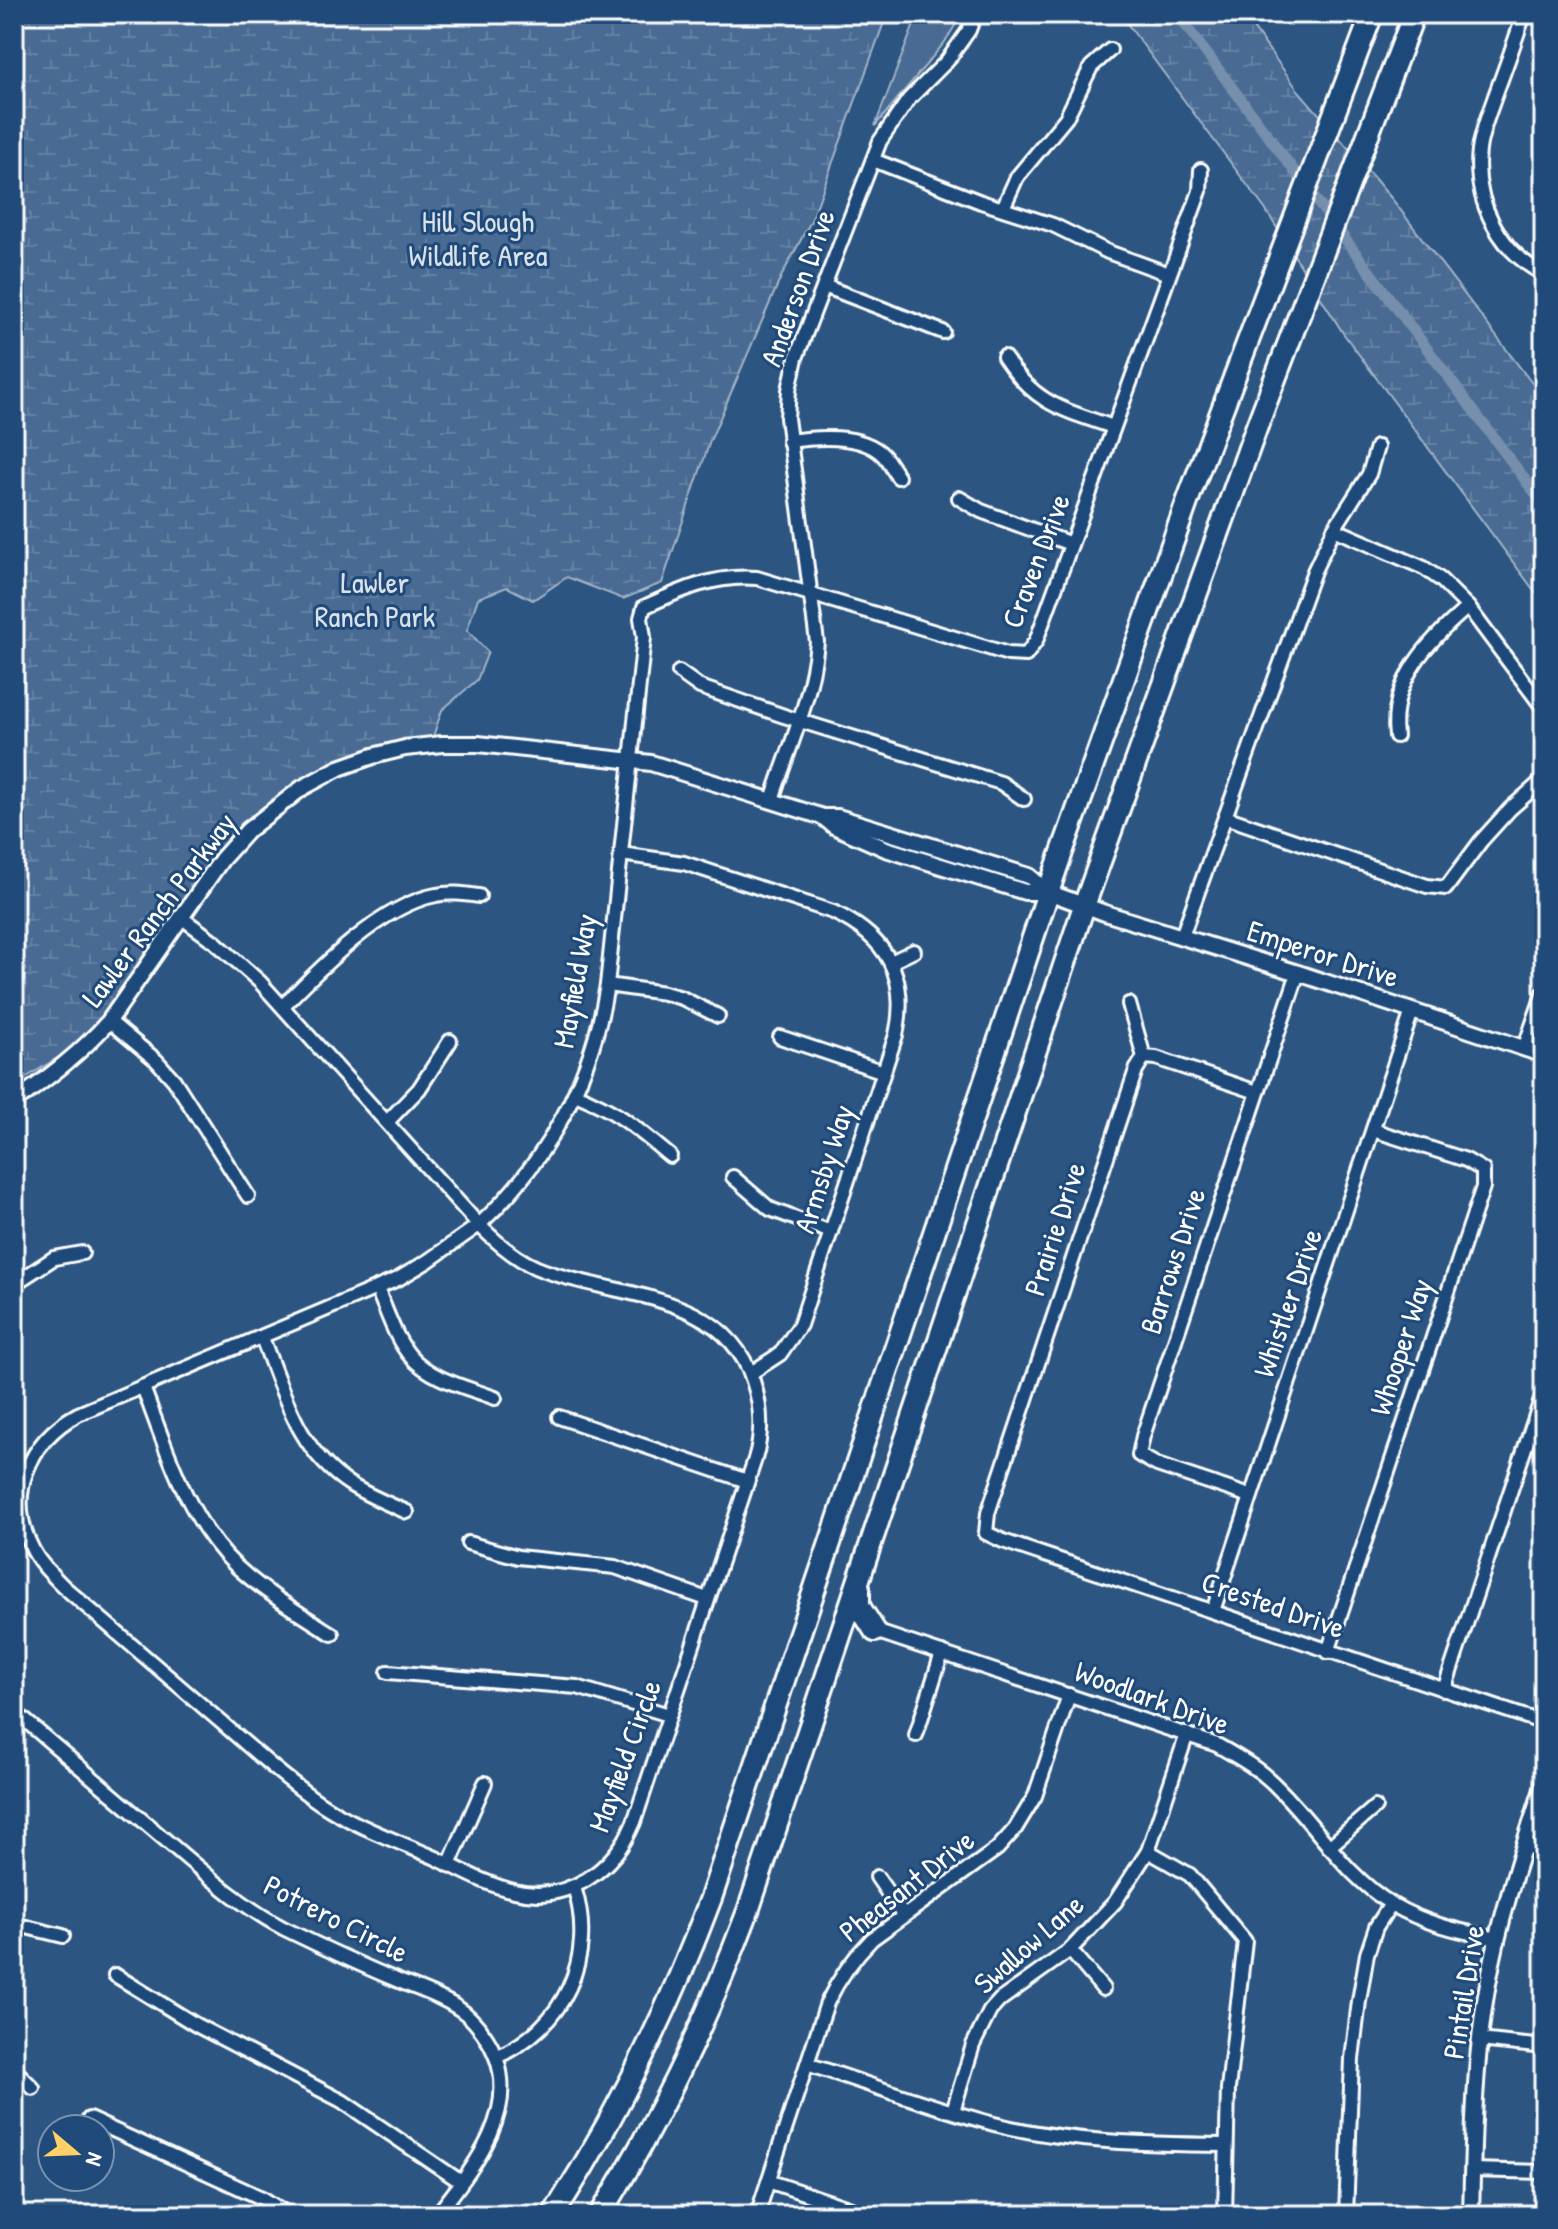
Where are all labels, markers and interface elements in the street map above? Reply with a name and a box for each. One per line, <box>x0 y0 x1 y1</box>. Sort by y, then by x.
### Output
park label: Hill Slough Wildlife Area <box>408 201 548 275</box>
street label: Anderson Drive <box>750 204 844 372</box>
street label: Craven Drive <box>991 488 1079 633</box>
park label: Lawler Ranch Park <box>315 562 435 636</box>
street label: Lawler Ranch Parkway <box>72 804 245 1015</box>
street label: Emperor Drive <box>1242 910 1404 996</box>
street label: Mayfield Way <box>543 911 605 1051</box>
street label: Armsby Way <box>783 1099 863 1238</box>
street label: Prairie Drive <box>1014 1157 1094 1301</box>
street label: Barrows Drive <box>1130 1183 1214 1339</box>
street label: Whistler Drive <box>1243 1223 1331 1382</box>
street label: Whooper Way <box>1359 1273 1441 1420</box>
street label: Crested Drive <box>1196 1561 1350 1647</box>
street label: Woodlark Drive <box>1070 1651 1235 1743</box>
street label: Mayfield Circle <box>578 1674 670 1837</box>
street label: Pheasant Drive <box>831 1820 982 1951</box>
street label: Potrero Circle <box>257 1865 416 1972</box>
street label: Swallow Lane <box>965 1884 1092 2002</box>
street label: Pintail Drive <box>1433 1922 1493 2062</box>
north arrow <box>36 2113 116 2193</box>
text: N <box>79 2149 111 2170</box>

